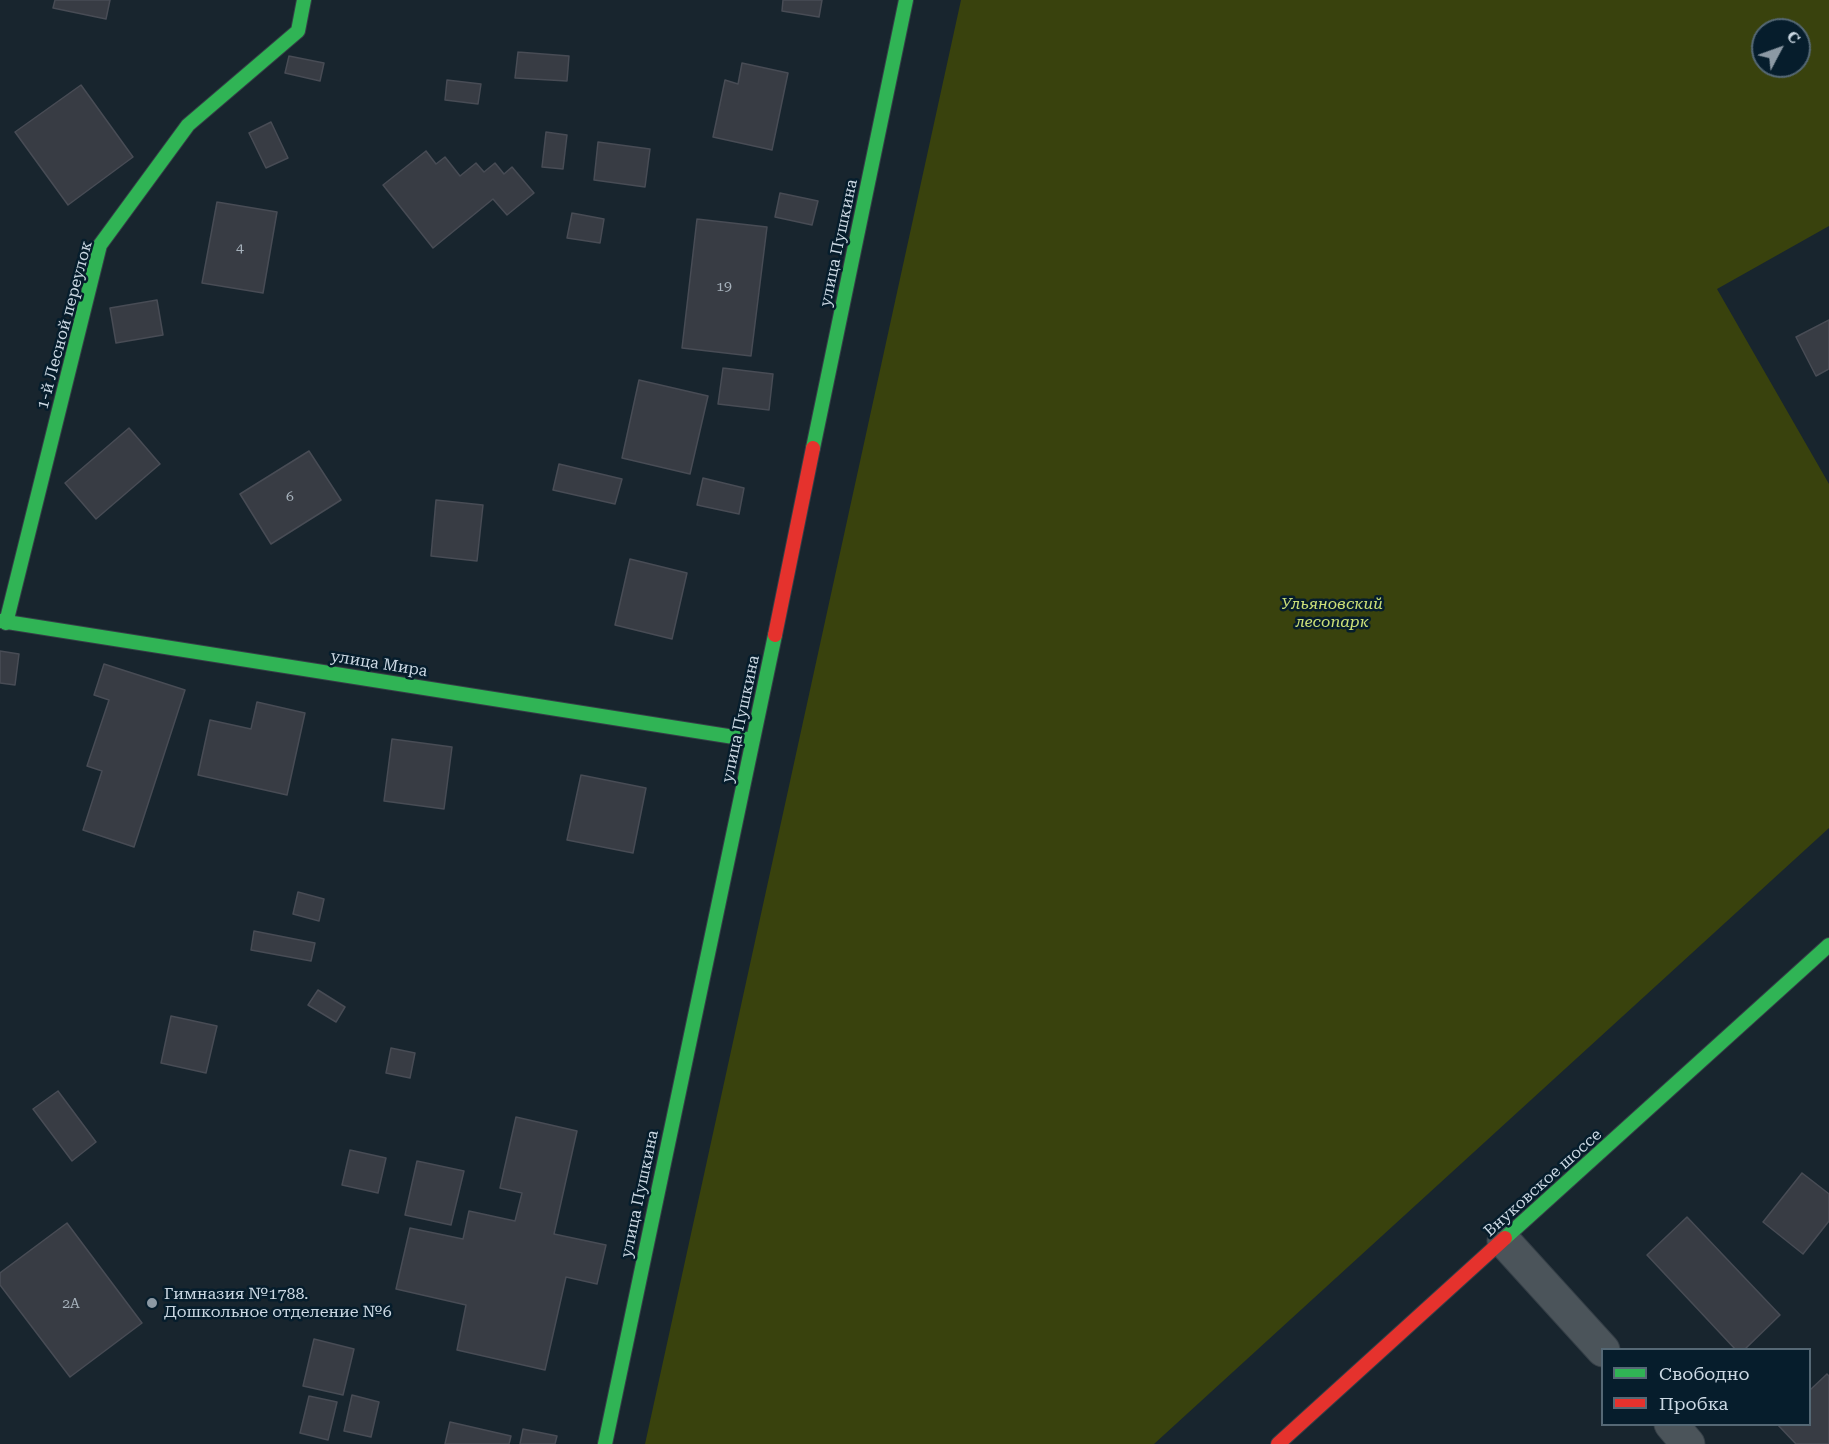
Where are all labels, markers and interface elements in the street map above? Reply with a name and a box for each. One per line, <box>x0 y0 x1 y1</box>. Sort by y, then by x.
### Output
north arrow <box>1751 18 1811 78</box>
text: С <box>1783 27 1804 48</box>
street label: улица Пушкина <box>816 177 862 309</box>
street label: 1-й Лесной переулок <box>33 239 97 411</box>
house number: 4 <box>236 240 244 256</box>
house number: 19 <box>716 279 732 295</box>
house number: 6 <box>286 489 294 505</box>
park label: Ульяновский лесопарк <box>1281 594 1383 632</box>
street label: улица Мира <box>329 647 429 681</box>
street label: улица Пушкина <box>718 653 764 785</box>
street label: Внуковское шоссе <box>1480 1125 1606 1241</box>
street label: улица Пушкина <box>617 1128 663 1260</box>
place label: Гимназия №1788. Дошкольное отделение №6 <box>164 1284 392 1322</box>
house number: 2А <box>62 1296 80 1312</box>
marker: Гимназия №1788. Дошкольное отделение №6 <box>145 1296 159 1310</box>
legend <box>1601 1348 1811 1426</box>
text: Свободно <box>1659 1363 1749 1384</box>
text: Пробка <box>1659 1393 1728 1414</box>

